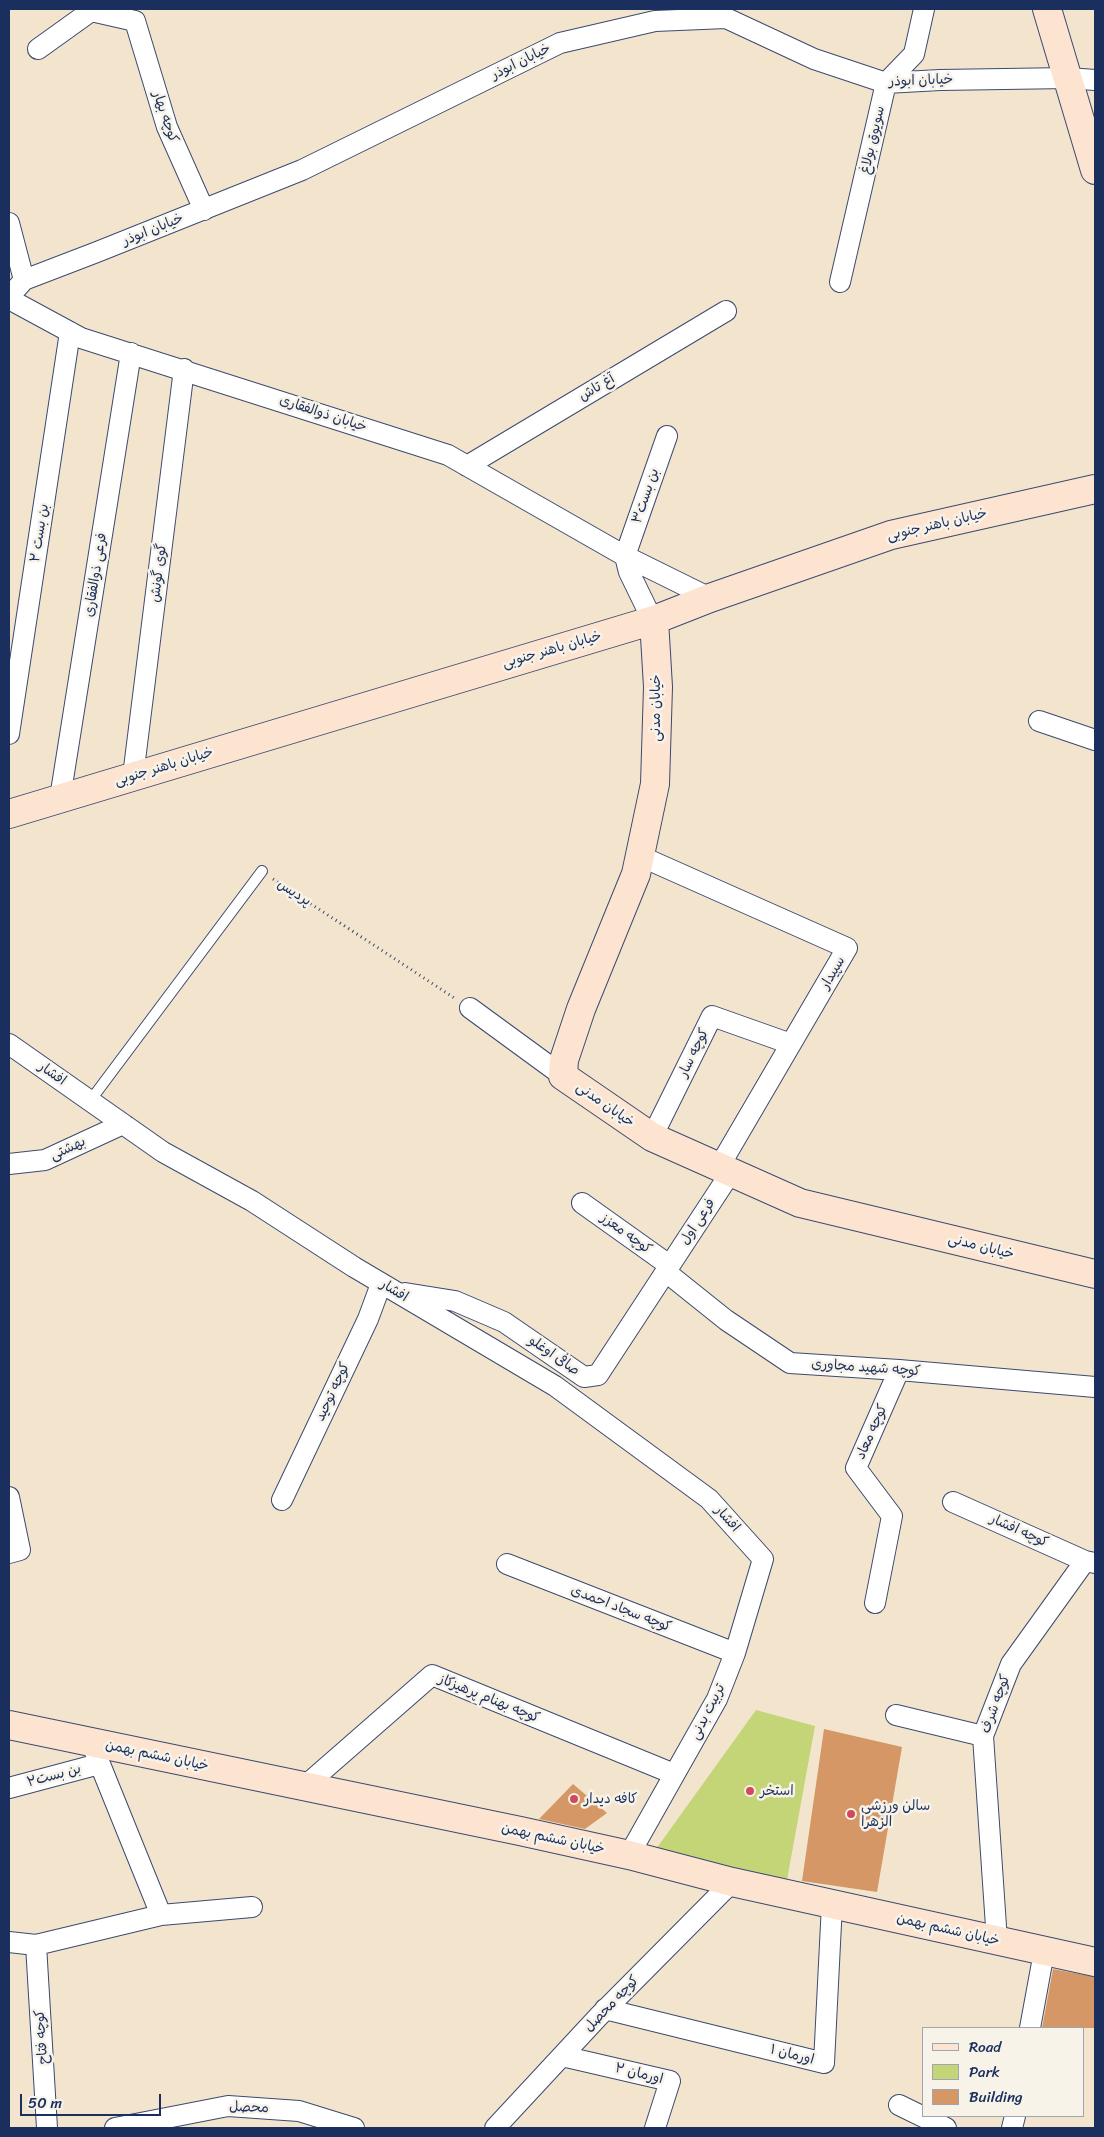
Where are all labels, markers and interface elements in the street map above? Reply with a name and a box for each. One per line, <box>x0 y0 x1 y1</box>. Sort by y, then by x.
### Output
street label: خیابان ابوذر <box>488 40 554 84</box>
street label: خیابان ابوذر <box>889 71 953 91</box>
street label: کوچه بهار <box>148 89 182 145</box>
street label: سویوق بولاغ <box>857 104 889 176</box>
street label: خیابان ابوذر <box>120 210 186 250</box>
street label: آغ تاش <box>576 371 618 405</box>
street label: خیابان ذوالفقاری <box>277 392 369 436</box>
street label: بن بست۳ <box>629 466 663 526</box>
street label: بن بست ۲ <box>27 503 53 563</box>
street label: خیابان باهنر جنوبی <box>885 505 989 545</box>
street label: فرعی ذوالفقاری <box>81 532 111 618</box>
street label: گوی گونش <box>147 543 171 603</box>
street label: خیابان باهنر جنوبی <box>500 628 604 672</box>
street label: خیابان مدنی <box>648 674 664 742</box>
street label: خیابان باهنر جنوبی <box>113 744 215 790</box>
street label: پردیس <box>274 876 314 910</box>
street label: سپیدار <box>817 954 849 992</box>
street label: کوچه سار <box>675 1026 713 1080</box>
street label: افشار <box>35 1059 69 1089</box>
street label: خیابان مدنی <box>573 1079 637 1131</box>
street label: بهشتی <box>47 1133 89 1165</box>
street label: فرعی اول <box>677 1196 719 1248</box>
street label: کوچه معزز <box>597 1210 655 1258</box>
street label: خیابان مدنی <box>946 1231 1016 1263</box>
street label: افشار <box>377 1276 411 1306</box>
street label: صافی اوغلو <box>525 1332 583 1380</box>
street label: کوچه شهید مجاوری <box>811 1356 921 1380</box>
street label: کوچه توحید <box>312 1360 354 1424</box>
street label: کوچه معاد <box>852 1402 892 1462</box>
street label: افشار <box>711 1502 743 1536</box>
street label: کوچه افشار <box>987 1511 1051 1551</box>
street label: کوچه سجاد احمدی <box>568 1582 674 1636</box>
street label: کوچه بهنام پرهیزکاز <box>436 1671 542 1727</box>
street label: کوچه شرف <box>978 1672 1014 1736</box>
street label: تربیت بدنی <box>687 1681 729 1743</box>
street label: خیابان ششم بهمن <box>104 1737 210 1775</box>
street label: بن بست۲ <box>25 1761 83 1791</box>
place label: استخر <box>760 1783 794 1799</box>
marker: استخر <box>744 1785 756 1797</box>
place label: کافه دیدار <box>584 1791 637 1807</box>
marker: کافه دیدار <box>568 1793 580 1805</box>
place label: سالن ورزشی الزهرا <box>861 1798 930 1830</box>
marker: سالن ورزشی الزهرا <box>845 1808 857 1820</box>
street label: خیابان ششم بهمن <box>500 1820 606 1858</box>
street label: خیابان ششم بهمن <box>895 1910 1001 1950</box>
street label: کوچه محصل <box>581 1972 643 2036</box>
street label: کوچه فتاح <box>32 2009 52 2065</box>
legend <box>922 2027 1084 2117</box>
text: Road <box>969 2034 1001 2060</box>
street label: اورمان ۱ <box>768 2041 816 2069</box>
text: Park <box>969 2059 1000 2085</box>
street label: اورمان ۲ <box>613 2060 665 2088</box>
scale bar <box>22 2084 164 2116</box>
text: Building <box>969 2084 1023 2110</box>
text: 50 m <box>28 2090 62 2116</box>
street label: محصل <box>229 2099 269 2117</box>

